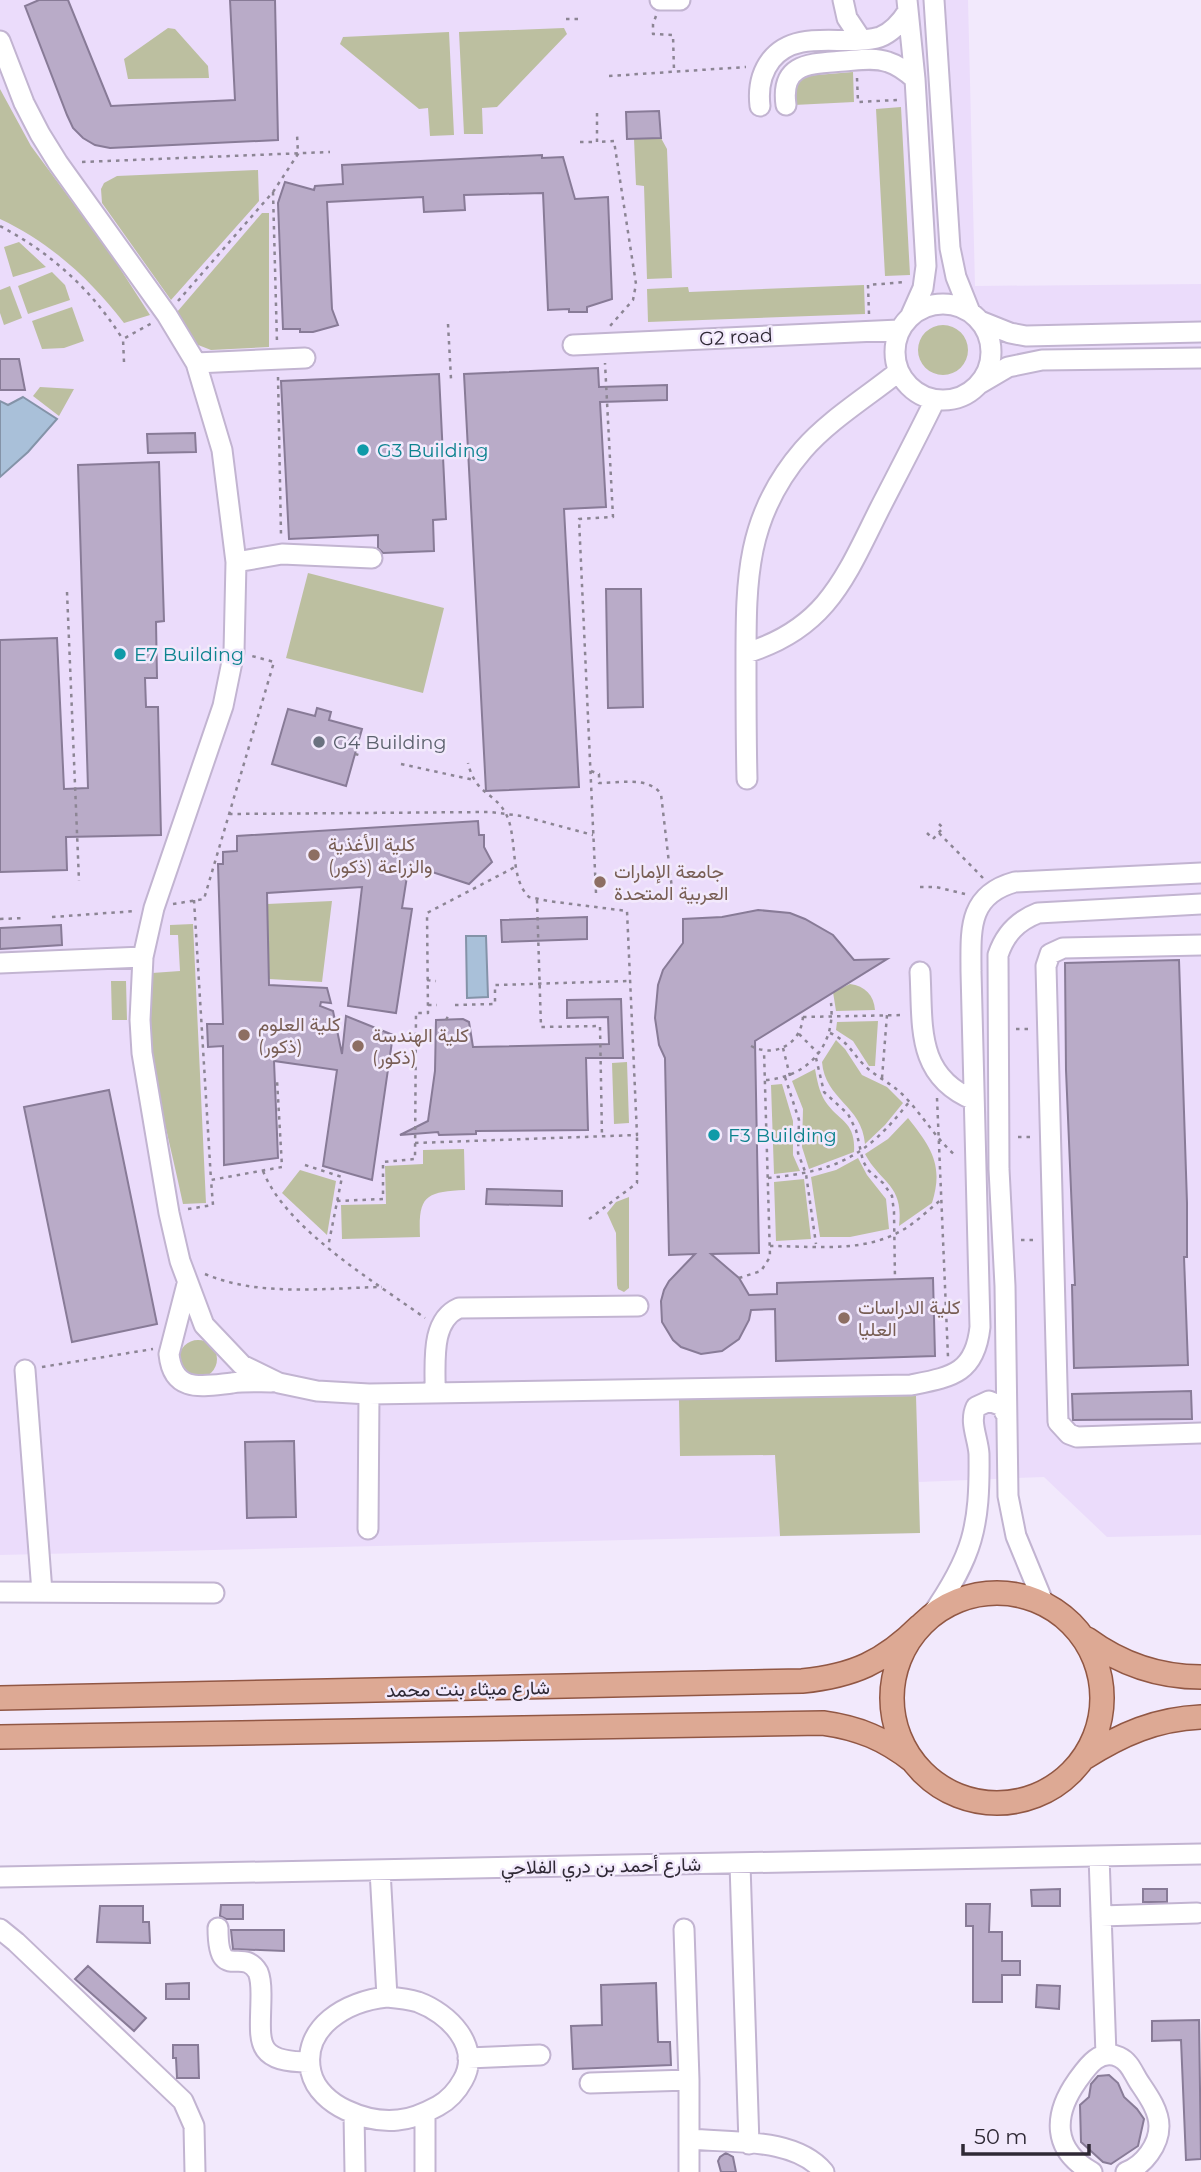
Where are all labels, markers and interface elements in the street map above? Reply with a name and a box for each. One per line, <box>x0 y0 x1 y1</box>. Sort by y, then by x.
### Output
street label: G2 road <box>699 324 773 350</box>
place label: G3 Building <box>377 439 489 462</box>
marker: G3 Building <box>355 442 371 458</box>
place label: E7 Building <box>134 643 244 666</box>
marker: E7 Building <box>112 646 128 662</box>
place label: G4 Building <box>333 731 446 754</box>
marker: G4 Building <box>311 734 327 750</box>
place label: كلية الأغذية والزراعة (ذكور) <box>328 833 433 878</box>
marker: كلية الأغذية والزراعة (ذكور) <box>306 847 322 863</box>
place label: جامعة الإمارات العربية المتحدة <box>614 860 728 905</box>
marker: جامعة الإمارات العربية المتحدة <box>592 874 608 890</box>
place label: كلية العلوم (ذكور) <box>258 1013 341 1058</box>
place label: كلية الهندسة (ذكور) <box>372 1024 469 1069</box>
marker: كلية العلوم (ذكور) <box>236 1027 252 1043</box>
marker: كلية الهندسة (ذكور) <box>350 1038 366 1054</box>
place label: F3 Building <box>728 1124 837 1147</box>
marker: F3 Building <box>706 1127 722 1143</box>
place label: كلية الدراسات العليا <box>858 1296 960 1341</box>
marker: كلية الدراسات العليا <box>836 1310 852 1326</box>
street label: شارع ميثاء بنت محمد <box>386 1676 550 1703</box>
street label: شارع أحمد بن دري الفلاحي <box>501 1853 701 1883</box>
scale bar <box>963 2112 1089 2156</box>
text: 50 m <box>974 2124 1028 2149</box>

